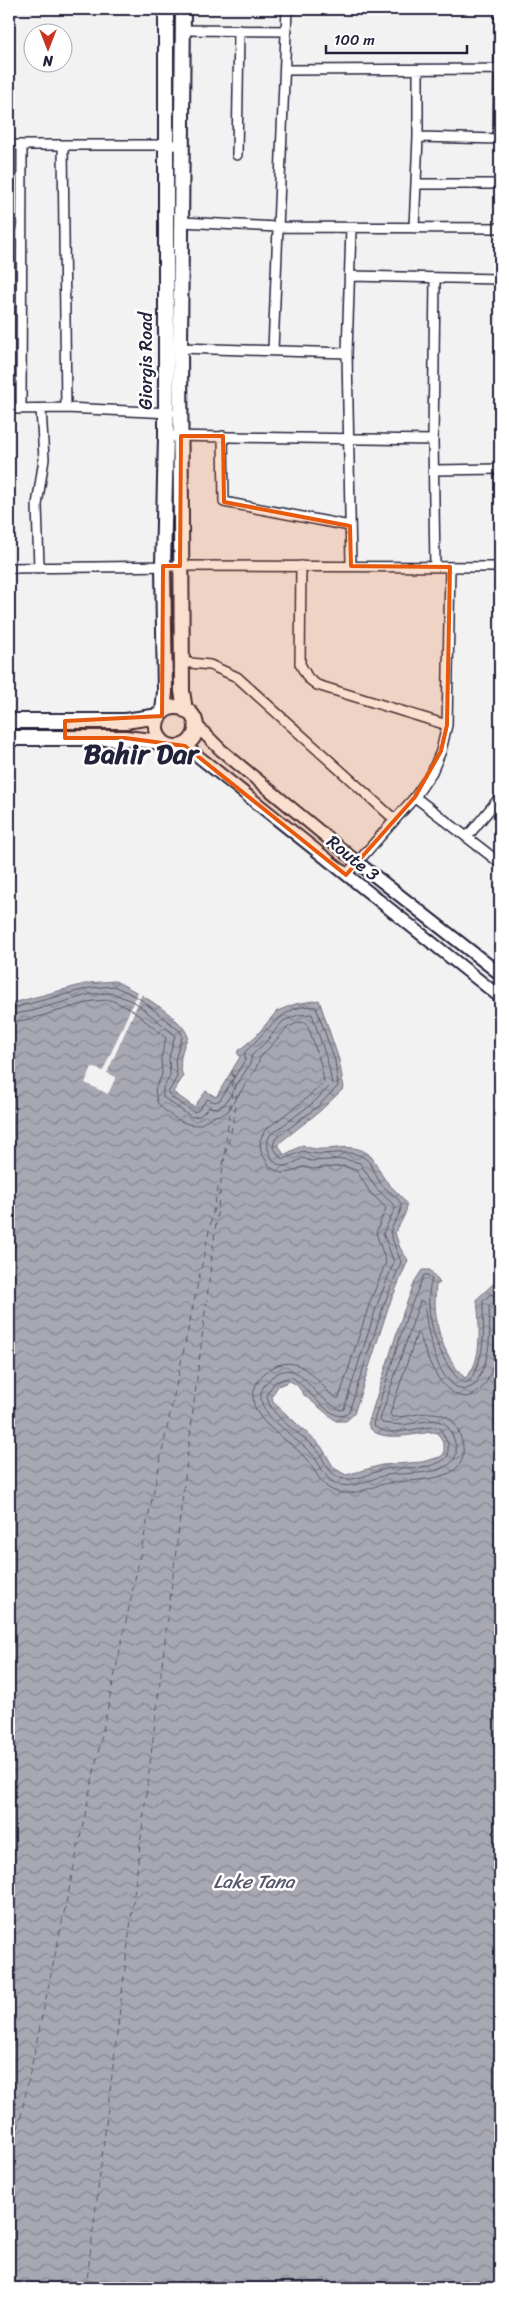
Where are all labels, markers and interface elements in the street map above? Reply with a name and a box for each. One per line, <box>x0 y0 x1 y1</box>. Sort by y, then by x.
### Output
north arrow <box>22 22 72 72</box>
scale bar <box>326 22 468 54</box>
text: 100 m <box>334 27 375 53</box>
text: N <box>43 48 54 73</box>
street label: Giorgis Road <box>130 311 162 410</box>
district label: Bahir Dar <box>83 729 201 778</box>
street label: Route 3 <box>319 826 387 890</box>
water label: Lake Tana <box>214 1865 296 1898</box>

